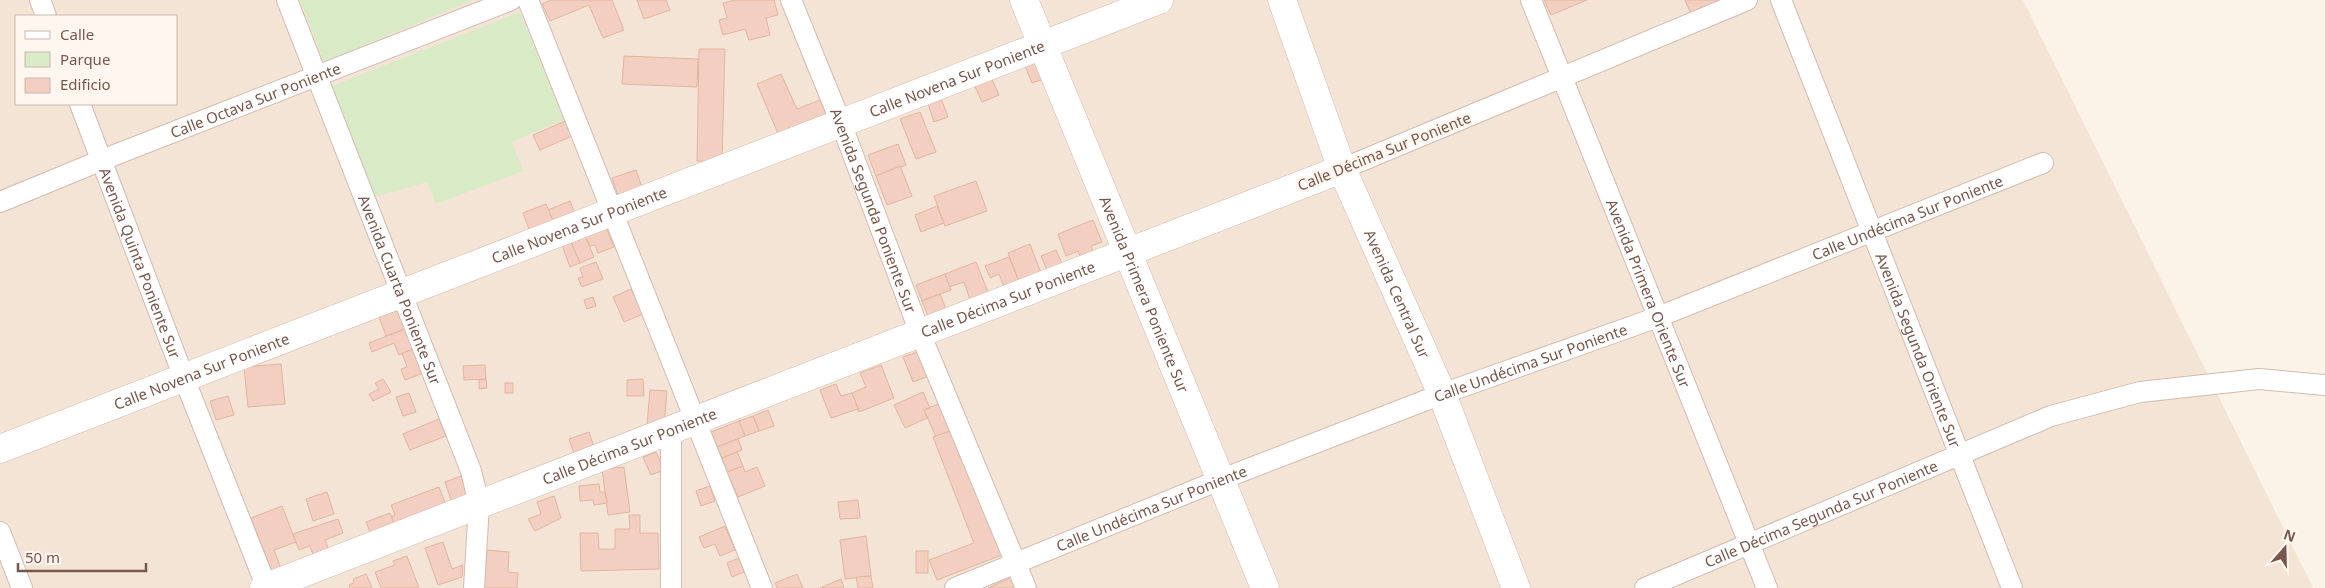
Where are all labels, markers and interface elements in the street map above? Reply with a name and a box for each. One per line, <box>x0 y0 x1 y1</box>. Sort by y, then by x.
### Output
legend <box>15 15 178 105</box>
text: Calle <box>60 24 94 44</box>
street label: Calle Novena Sur Poniente <box>866 35 1047 121</box>
text: Parque <box>60 49 110 69</box>
street label: Calle Octava Sur Poniente <box>167 58 343 142</box>
text: Edificio <box>60 74 111 94</box>
street label: Avenida Segunda Poniente Sur <box>826 105 921 315</box>
street label: Calle Décima Sur Poniente <box>1294 107 1474 195</box>
street label: Avenida Quinta Poniente Sur <box>95 165 186 361</box>
street label: Calle Undécima Sur Poniente <box>1809 170 2006 264</box>
street label: Calle Novena Sur Poniente <box>488 182 670 268</box>
street label: Avenida Cuarta Poniente Sur <box>354 192 446 387</box>
street label: Avenida Primera Poniente Sur <box>1095 193 1194 396</box>
street label: Avenida Primera Oriente Sur <box>1602 196 1695 390</box>
street label: Avenida Central Sur <box>1360 226 1435 361</box>
street label: Avenida Segunda Oriente Sur <box>1871 250 1966 450</box>
street label: Calle Décima Sur Poniente <box>918 256 1098 342</box>
street label: Calle Undécima Sur Poniente <box>1431 319 1630 406</box>
street label: Calle Novena Sur Poniente <box>111 328 292 414</box>
street label: Calle Décima Sur Poniente <box>539 403 719 489</box>
street label: Calle Décima Segunda Sur Poniente <box>1701 455 1941 572</box>
street label: Calle Undécima Sur Poniente <box>1053 460 1249 556</box>
north arrow <box>2260 523 2310 573</box>
text: N <box>2281 524 2298 546</box>
scale bar <box>18 540 145 572</box>
text: 50 m <box>25 547 60 567</box>

